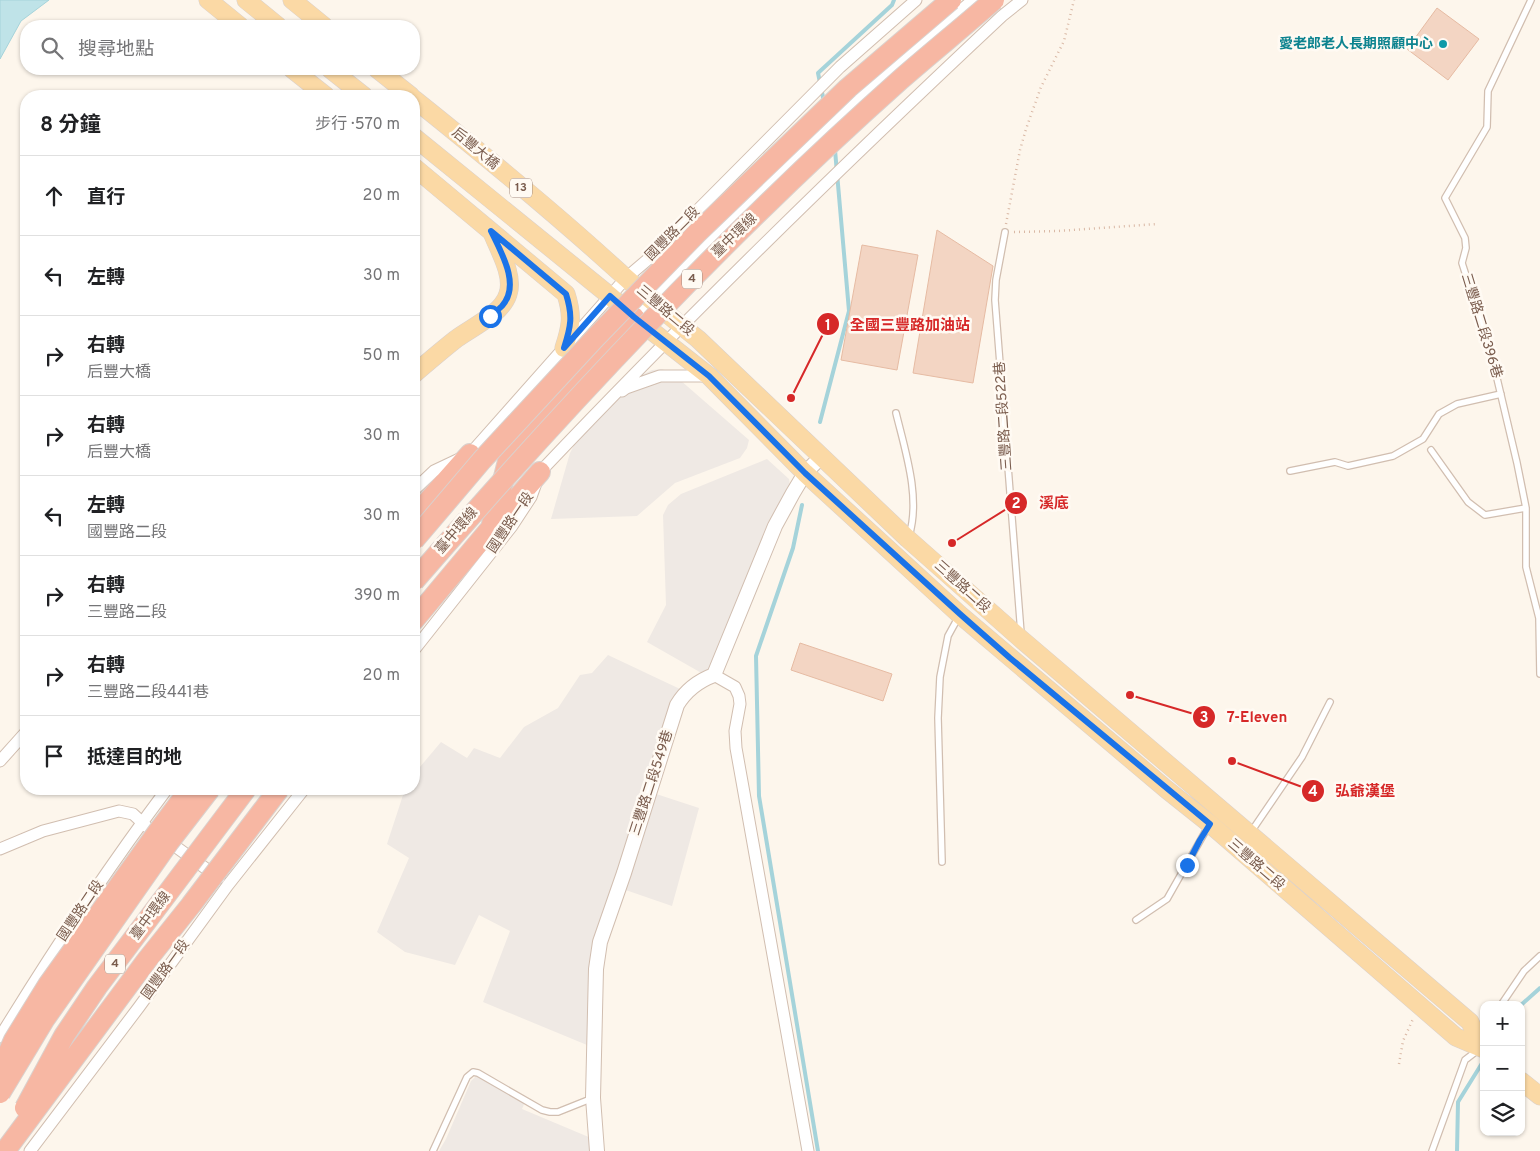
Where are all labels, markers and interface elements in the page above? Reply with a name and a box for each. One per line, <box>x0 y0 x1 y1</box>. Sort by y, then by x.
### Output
search box <box>20 20 420 75</box>
icon: search <box>38 34 66 62</box>
place label: 愛老郎老人長期照顧中心 <box>1279 36 1433 53</box>
text: 搜尋地點 <box>78 38 154 62</box>
marker: 愛老郎老人長期照顧中心 <box>1437 38 1449 50</box>
text: 8 分鐘 <box>40 112 100 139</box>
text: 步行 · 570 m <box>315 115 400 135</box>
street label: 后豐大橋 <box>448 124 502 174</box>
road number: 13 <box>510 178 532 198</box>
icon: ahead <box>40 182 68 210</box>
text: 直行 <box>87 186 125 210</box>
text: 20 m <box>363 186 400 206</box>
street label: 國豐路二段 <box>642 203 704 265</box>
street label: 臺中環線 <box>709 210 761 262</box>
icon: left <box>40 262 68 290</box>
text: 左轉 <box>87 266 125 290</box>
text: 30 m <box>363 266 400 286</box>
road number: 4 <box>682 270 702 288</box>
street label: 三豐路二段396巷 <box>1457 271 1505 381</box>
street label: 三豐路二段 <box>633 282 697 340</box>
route start <box>479 305 502 328</box>
callout: 全國三豐路加油站 <box>815 309 980 339</box>
text: 1 <box>825 317 831 336</box>
text: 全國三豐路加油站 <box>850 317 970 336</box>
text: 右轉 <box>87 334 125 358</box>
icon: right <box>40 342 68 370</box>
text: 50 m <box>363 346 400 366</box>
street label: 三豐路二段522巷 <box>992 361 1016 471</box>
text: 后豐大橋 <box>87 363 151 383</box>
text: 右轉 <box>87 414 125 438</box>
icon: right <box>40 422 68 450</box>
text: 30 m <box>363 426 400 446</box>
text: 后豐大橋 <box>87 443 151 463</box>
callout: 溪底 <box>1004 488 1079 518</box>
street label: 國豐路一段 <box>484 489 538 557</box>
text: 左轉 <box>87 494 125 518</box>
text: 溪底 <box>1039 494 1069 514</box>
text: 2 <box>1011 495 1021 514</box>
icon: left <box>40 502 68 530</box>
street label: 臺中環線 <box>432 504 482 558</box>
text: 30 m <box>363 506 400 526</box>
text: 國豐路二段 <box>87 523 167 543</box>
street label: 三豐路二段 <box>930 557 994 617</box>
text: 右轉 <box>87 574 125 598</box>
icon: right <box>40 582 68 610</box>
text: 390 m <box>354 586 400 606</box>
text: 三豐路二段 <box>87 603 167 623</box>
text: 右轉 <box>87 654 125 678</box>
icon: right <box>40 662 68 690</box>
text: 20 m <box>363 666 400 686</box>
text: 三豐路二段441巷 <box>87 683 209 703</box>
callout: 7-Eleven <box>1192 702 1298 732</box>
text: 3 <box>1200 709 1209 728</box>
text: 7-Eleven <box>1227 709 1287 728</box>
street label: 三豐路二段549巷 <box>627 728 677 838</box>
icon: arrive <box>40 742 68 770</box>
text: 抵達目的地 <box>87 746 182 770</box>
callout: 弘爺漢堡 <box>1300 776 1405 806</box>
text: 4 <box>1308 783 1318 802</box>
text: 弘爺漢堡 <box>1335 783 1395 802</box>
street label: 三豐路二段 <box>1224 836 1288 894</box>
route end <box>1176 854 1199 877</box>
street label: 國豐路二段 <box>54 877 108 945</box>
street label: 臺中環線 <box>127 889 175 943</box>
street label: 國豐路一段 <box>139 937 193 1003</box>
road number: 4 <box>105 954 125 974</box>
map controls <box>1480 1001 1525 1136</box>
button: + <box>1480 1001 1525 1046</box>
button: − <box>1480 1046 1525 1091</box>
button: layers <box>1480 1091 1525 1136</box>

